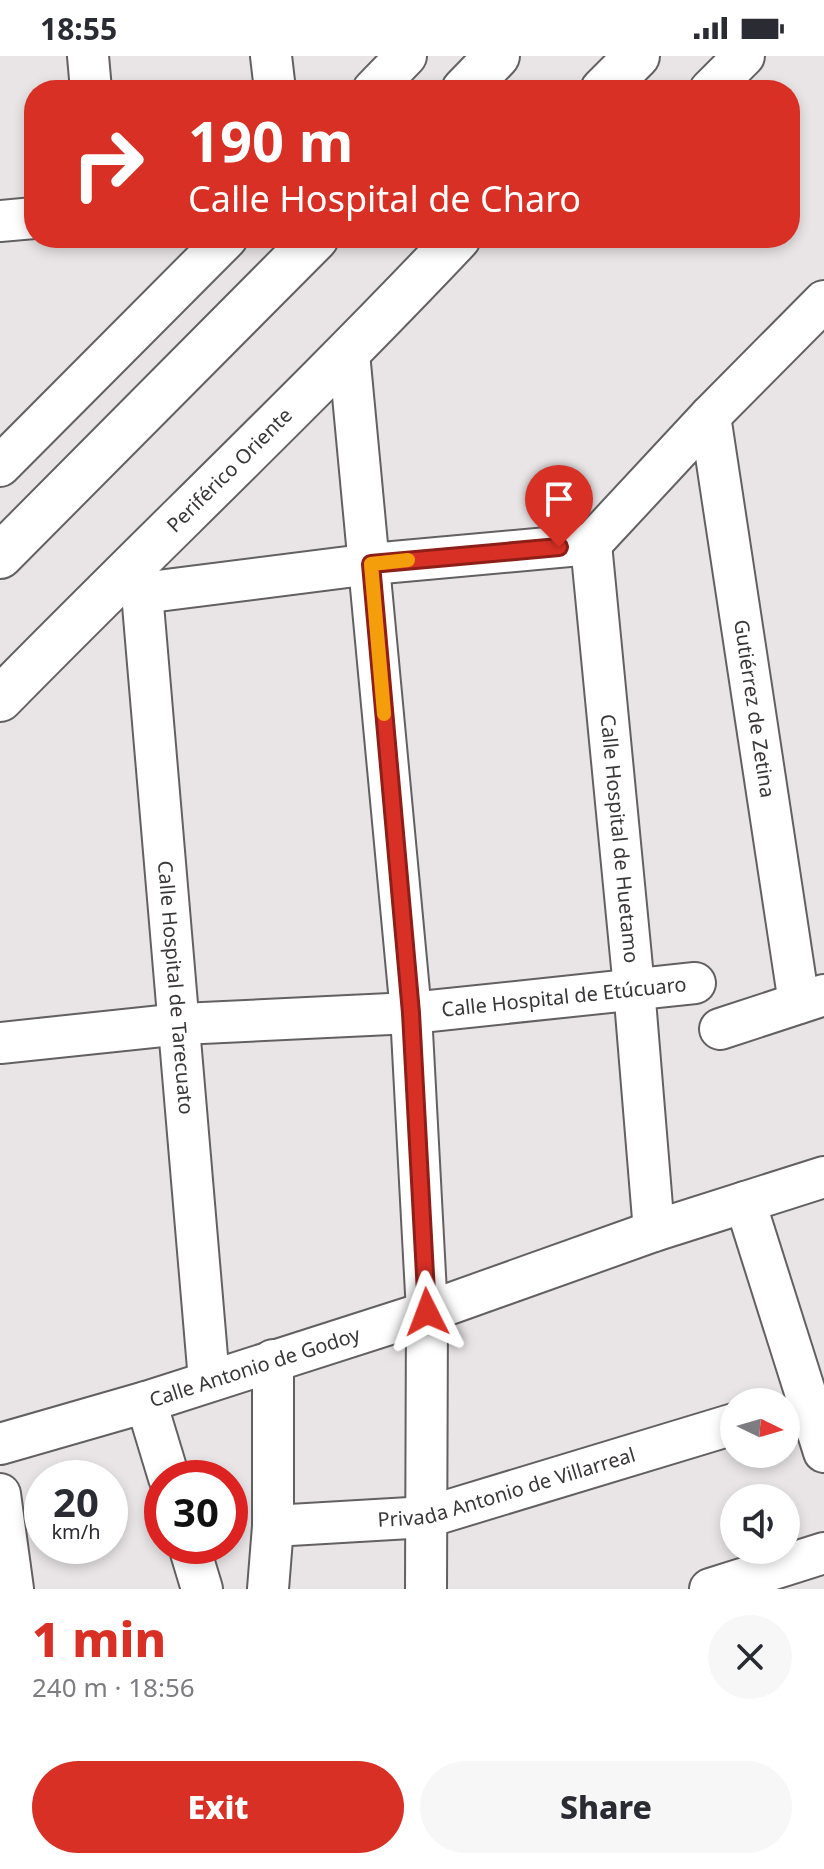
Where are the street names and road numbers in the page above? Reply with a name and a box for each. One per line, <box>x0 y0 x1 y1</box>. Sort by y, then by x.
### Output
street label: Periférico Oriente <box>160 402 298 538</box>
street label: Gutiérrez de Zetina <box>728 618 782 800</box>
street label: Calle Hospital de Huetamo <box>595 713 646 964</box>
street label: Calle Hospital de Tarecuato <box>152 859 200 1116</box>
street label: Calle Hospital de Etúcuaro <box>440 970 688 1023</box>
street label: Calle Antonio de Godoy <box>146 1320 364 1413</box>
street label: Privada Antonio de Villarreal <box>377 1441 638 1533</box>

